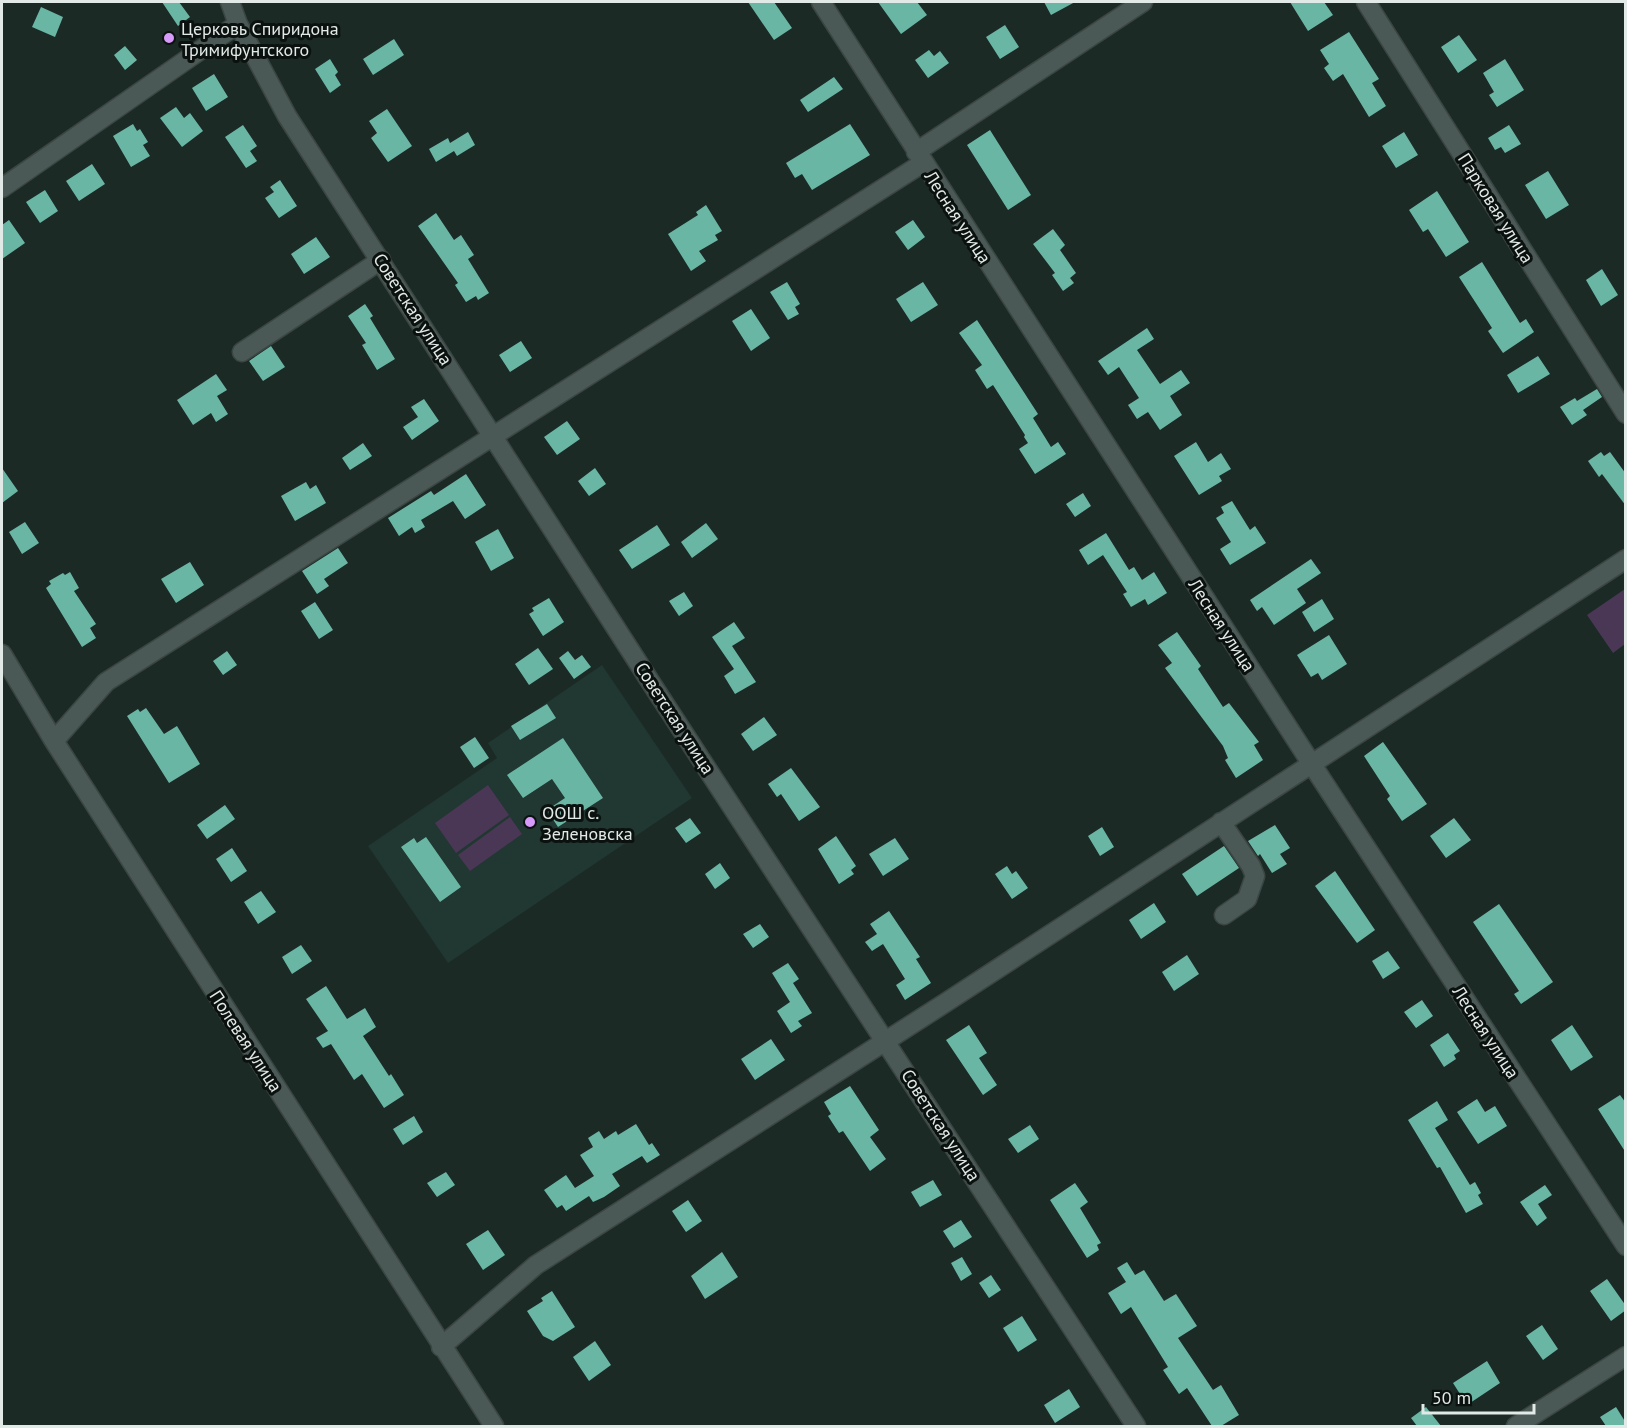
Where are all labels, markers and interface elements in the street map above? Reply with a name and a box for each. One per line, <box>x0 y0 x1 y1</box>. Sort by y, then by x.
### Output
place label: Церковь Спиридона Тримифунтского <box>181 17 339 61</box>
marker: Церковь Спиридона Тримифунтского <box>162 31 176 45</box>
street label: Парковая улица <box>1453 149 1539 267</box>
street label: Лесная улица <box>919 165 997 268</box>
street label: Советская улица <box>368 249 458 369</box>
street label: Лесная улица <box>1183 573 1261 676</box>
street label: Советская улица <box>630 658 720 778</box>
place label: ООШ с. Зеленовска <box>542 801 633 845</box>
marker: ООШ с. Зеленовска <box>523 815 537 829</box>
street label: Лесная улица <box>1447 980 1525 1083</box>
street label: Полевая улица <box>205 986 287 1096</box>
street label: Советская улица <box>896 1065 986 1185</box>
scale bar <box>1423 1377 1534 1415</box>
text: 50 m <box>1432 1386 1471 1409</box>

